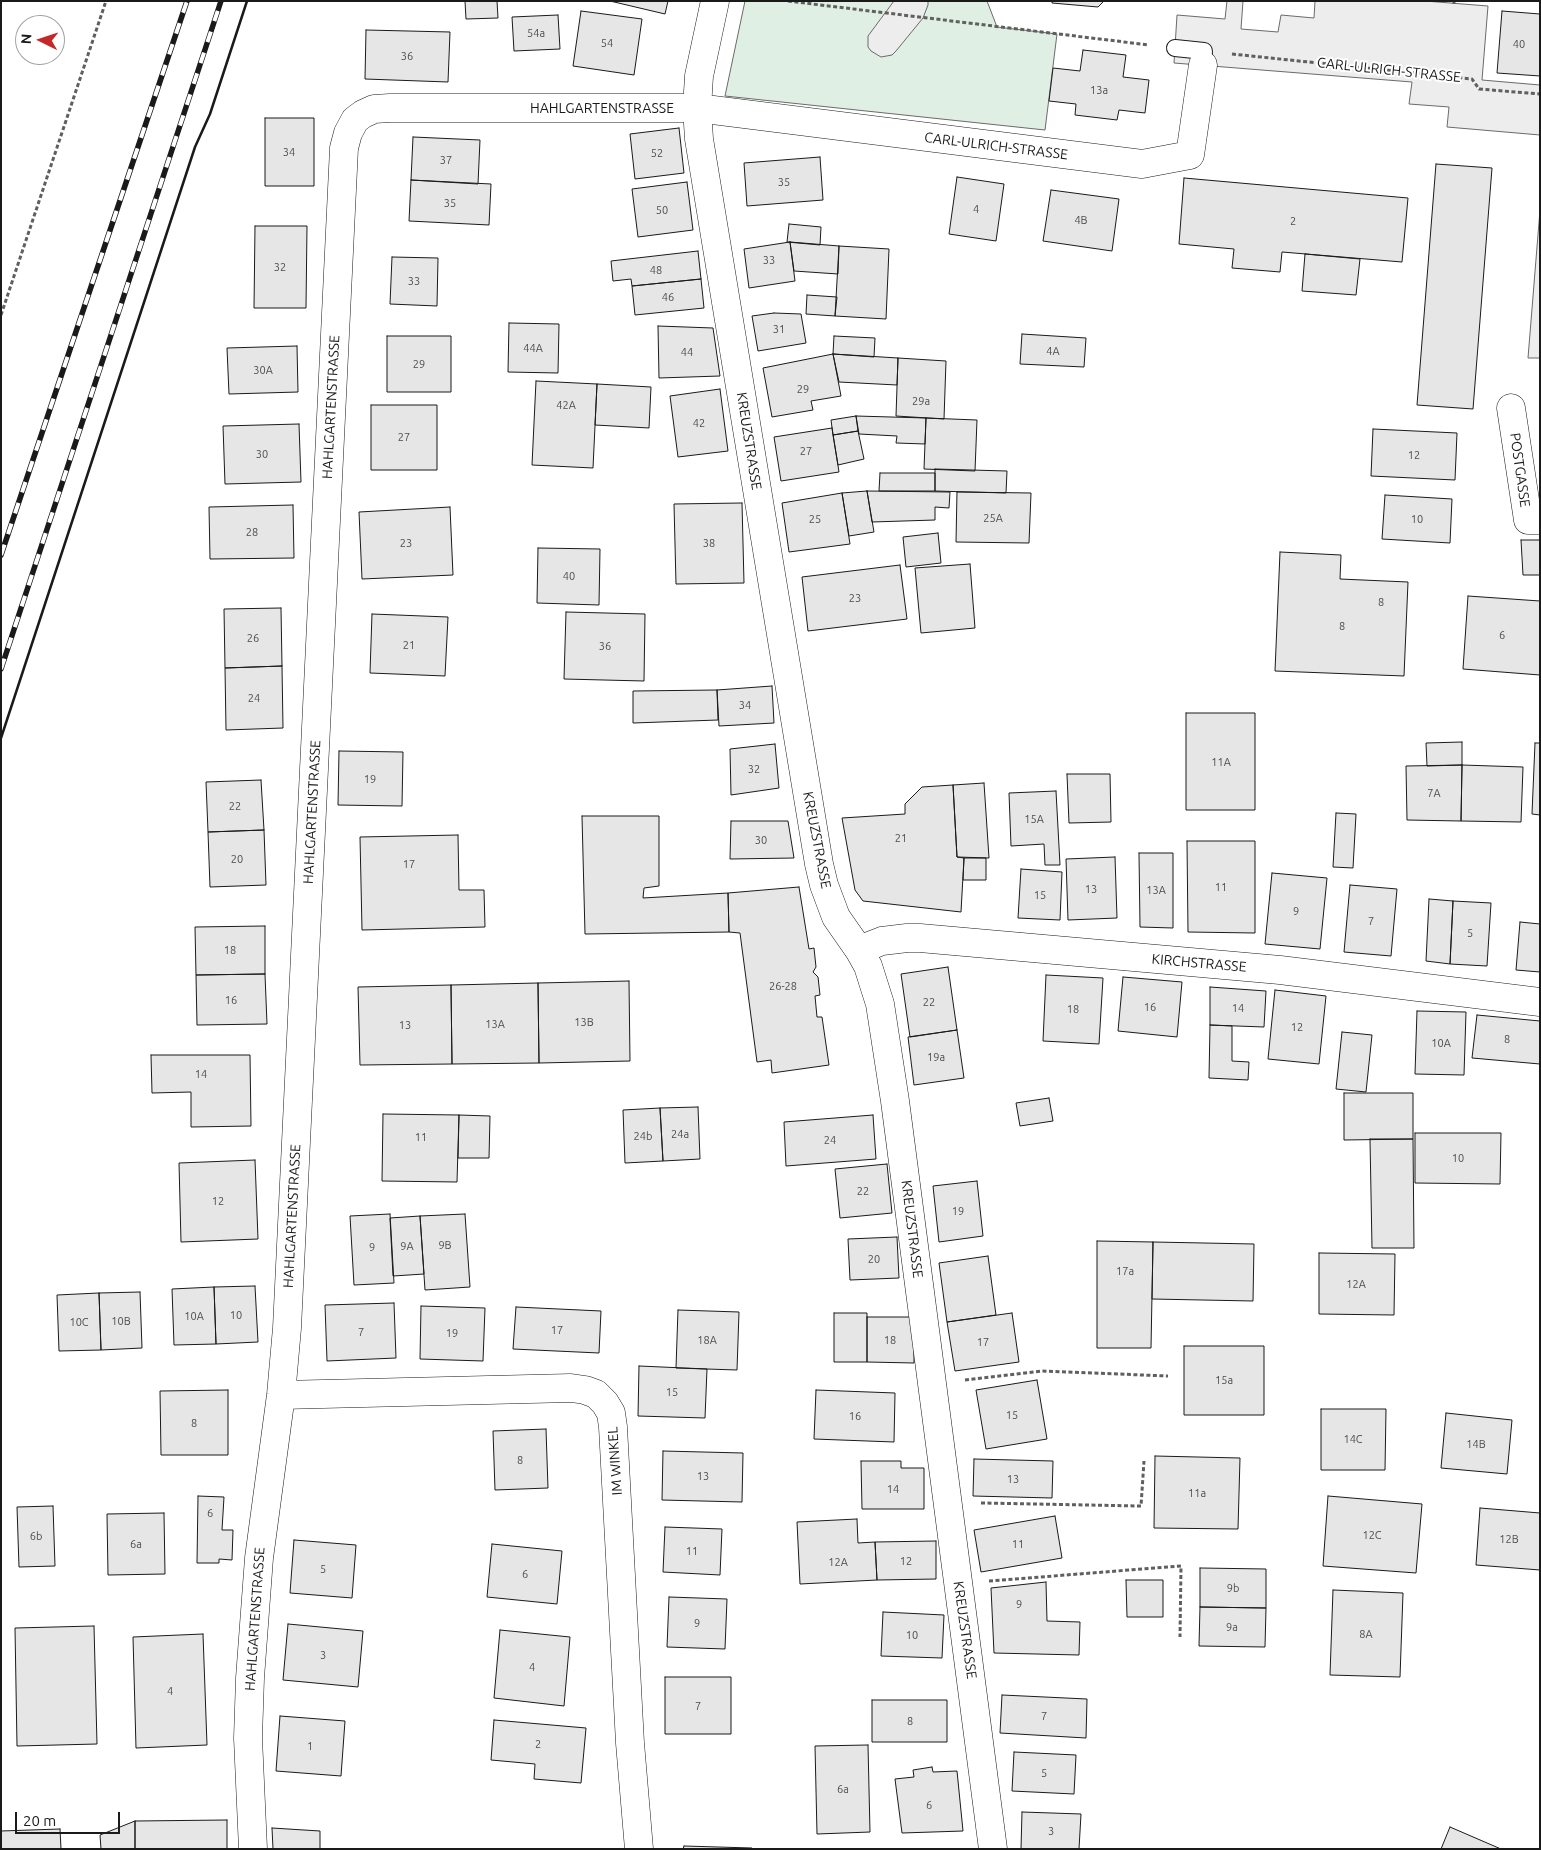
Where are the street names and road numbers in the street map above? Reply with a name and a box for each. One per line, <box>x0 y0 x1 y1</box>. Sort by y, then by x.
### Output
street label: CARL-ULRICH-STRASSE <box>1316 54 1462 86</box>
street label: HAHLGARTENSTRASSE <box>530 100 674 116</box>
street label: CARL-ULRICH-STRASSE <box>923 129 1069 163</box>
street label: HAHLGARTENSTRASSE <box>319 335 343 479</box>
street label: KREUZSTRASSE <box>733 391 765 491</box>
street label: POSTGASSE <box>1506 432 1534 508</box>
street label: HAHLGARTENSTRASSE <box>300 740 324 884</box>
street label: KREUZSTRASSE <box>799 790 835 890</box>
street label: KIRCHSTRASSE <box>1151 950 1247 976</box>
street label: HAHLGARTENSTRASSE <box>280 1144 304 1288</box>
street label: KREUZSTRASSE <box>898 1179 926 1279</box>
street label: IM WINKEL <box>604 1426 626 1496</box>
street label: HAHLGARTENSTRASSE <box>242 1547 268 1691</box>
street label: KREUZSTRASSE <box>950 1580 980 1680</box>

